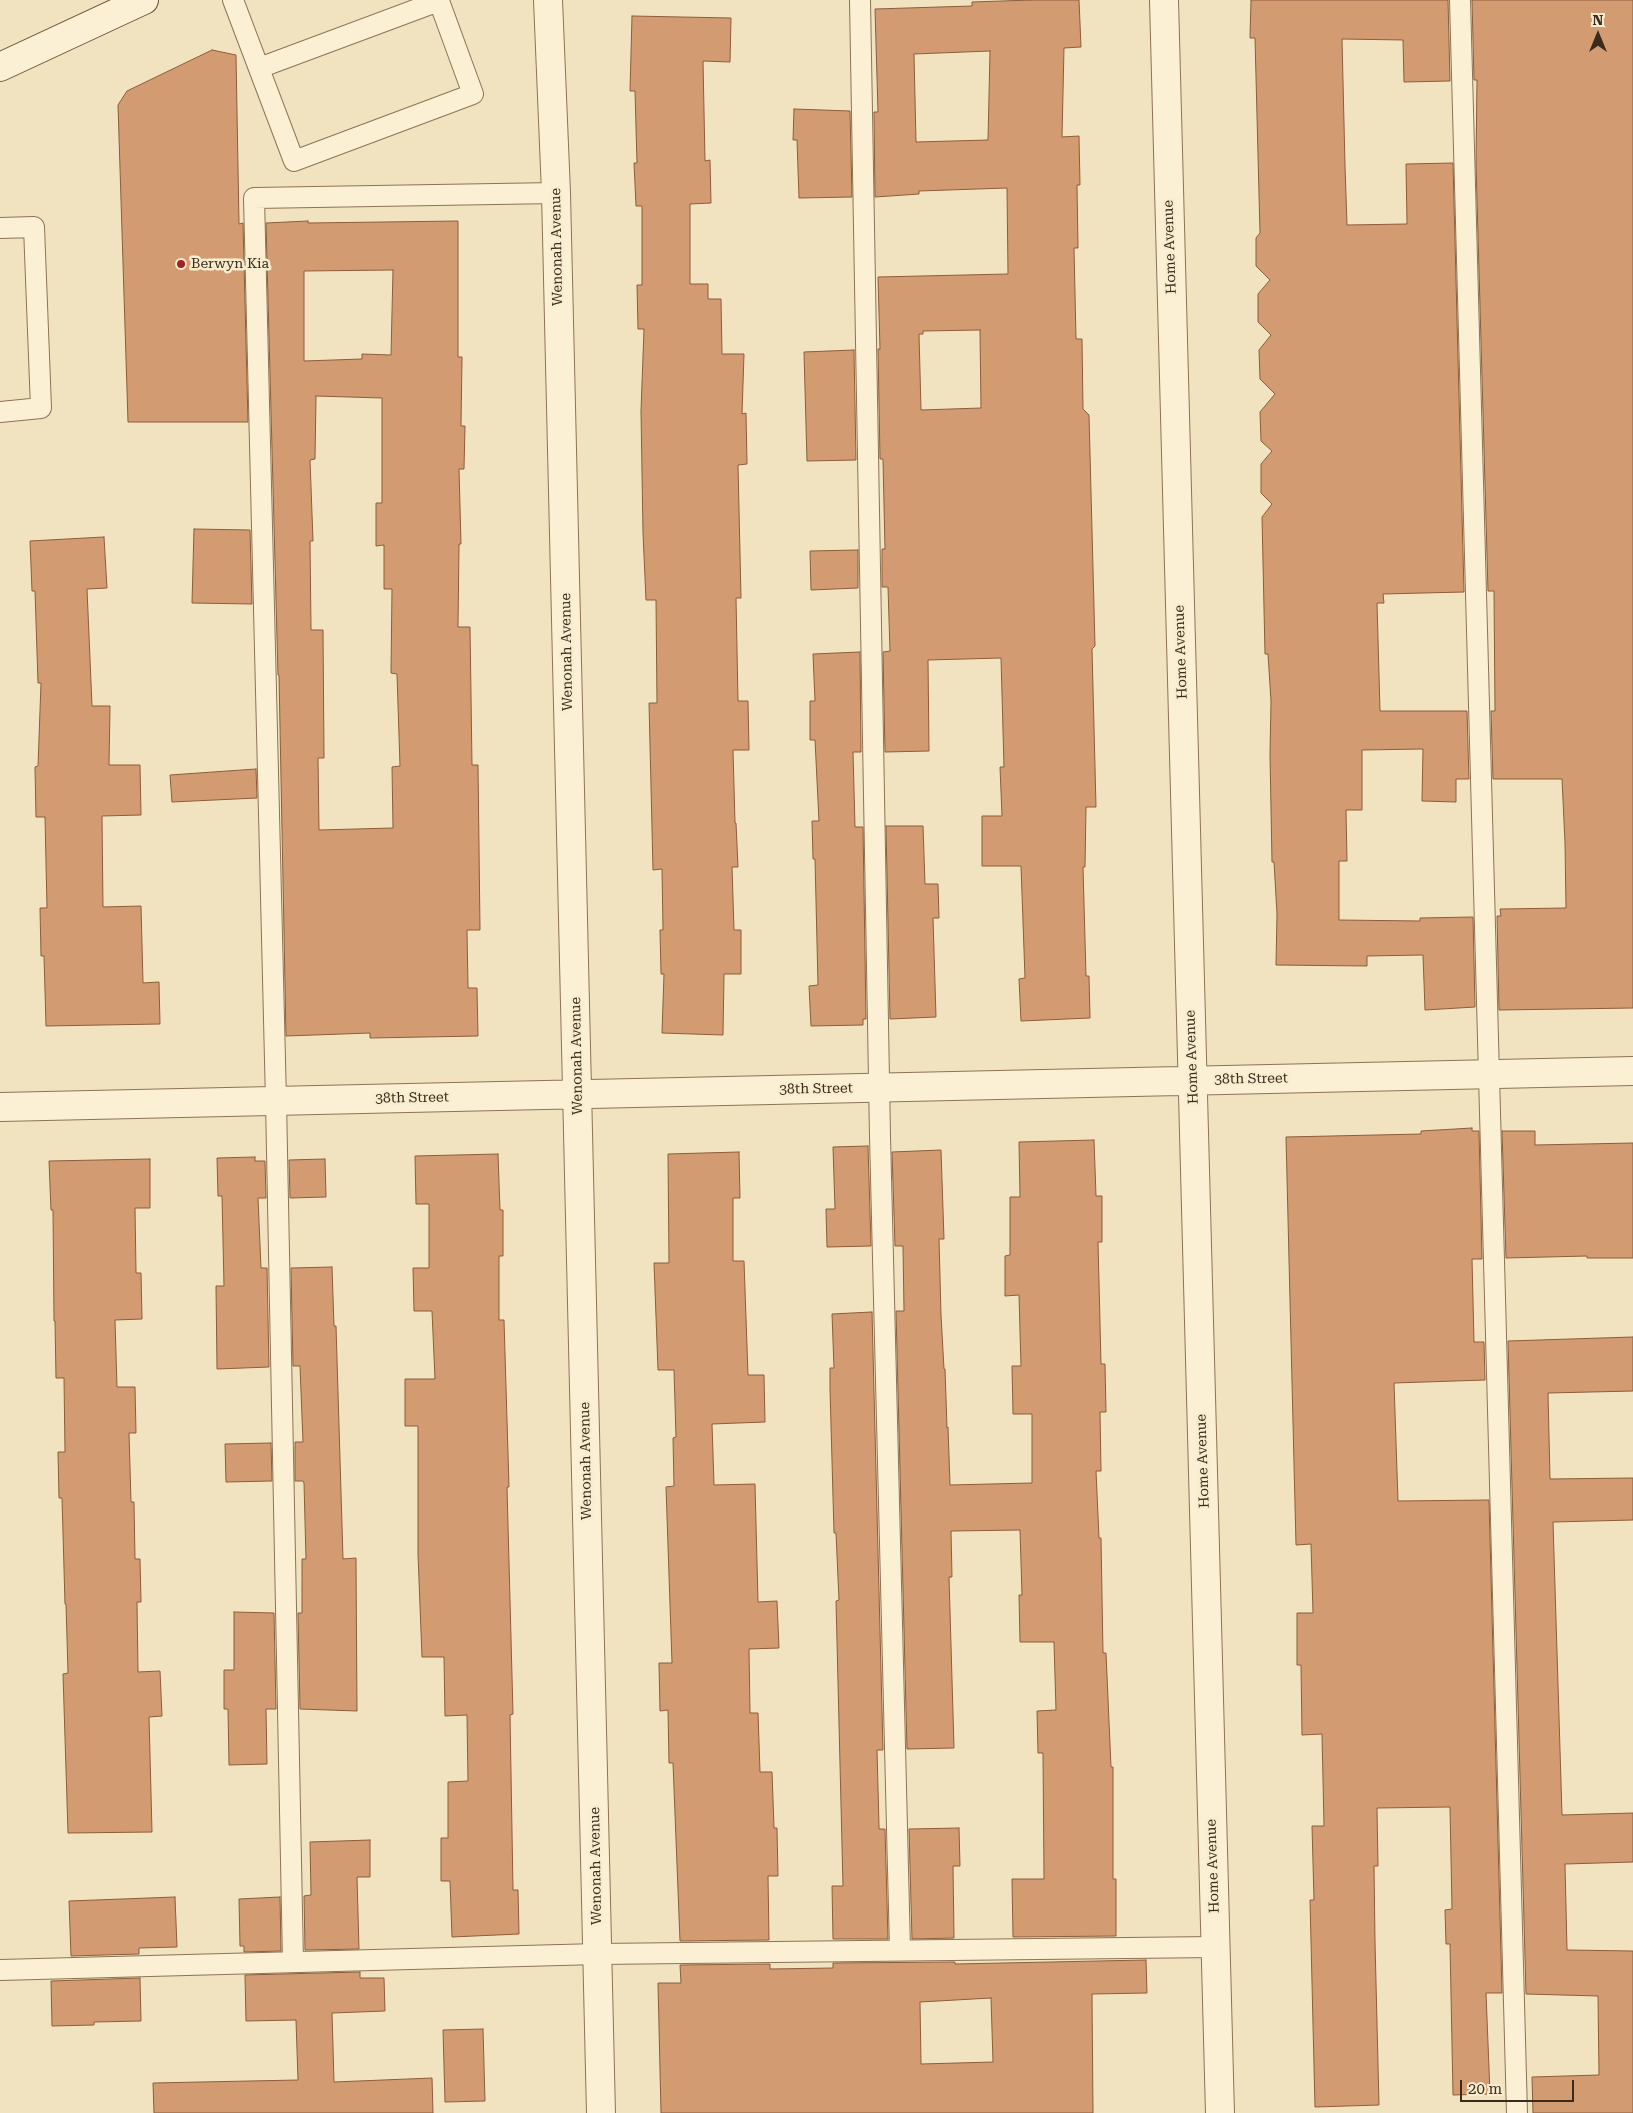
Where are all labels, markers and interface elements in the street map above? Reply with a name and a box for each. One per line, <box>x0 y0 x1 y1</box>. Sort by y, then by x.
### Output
north arrow <box>1573 10 1623 60</box>
text: N <box>1593 12 1603 28</box>
street label: Wenonah Avenue <box>548 188 566 306</box>
street label: Home Avenue <box>1160 200 1180 294</box>
place label: Berwyn Kia <box>191 256 269 272</box>
marker: Berwyn Kia <box>175 258 187 270</box>
street label: Wenonah Avenue <box>558 593 576 711</box>
street label: Home Avenue <box>1171 605 1191 699</box>
street label: Wenonah Avenue <box>568 997 586 1115</box>
street label: Home Avenue <box>1182 1010 1202 1104</box>
street label: 38th Street <box>1214 1070 1288 1088</box>
street label: 38th Street <box>779 1080 853 1098</box>
street label: 38th Street <box>375 1089 449 1107</box>
street label: Wenonah Avenue <box>577 1402 595 1520</box>
street label: Home Avenue <box>1193 1414 1213 1508</box>
street label: Wenonah Avenue <box>587 1807 605 1925</box>
street label: Home Avenue <box>1203 1819 1223 1913</box>
scale bar <box>1463 2070 1577 2102</box>
text: 20 m <box>1468 2080 1502 2098</box>

